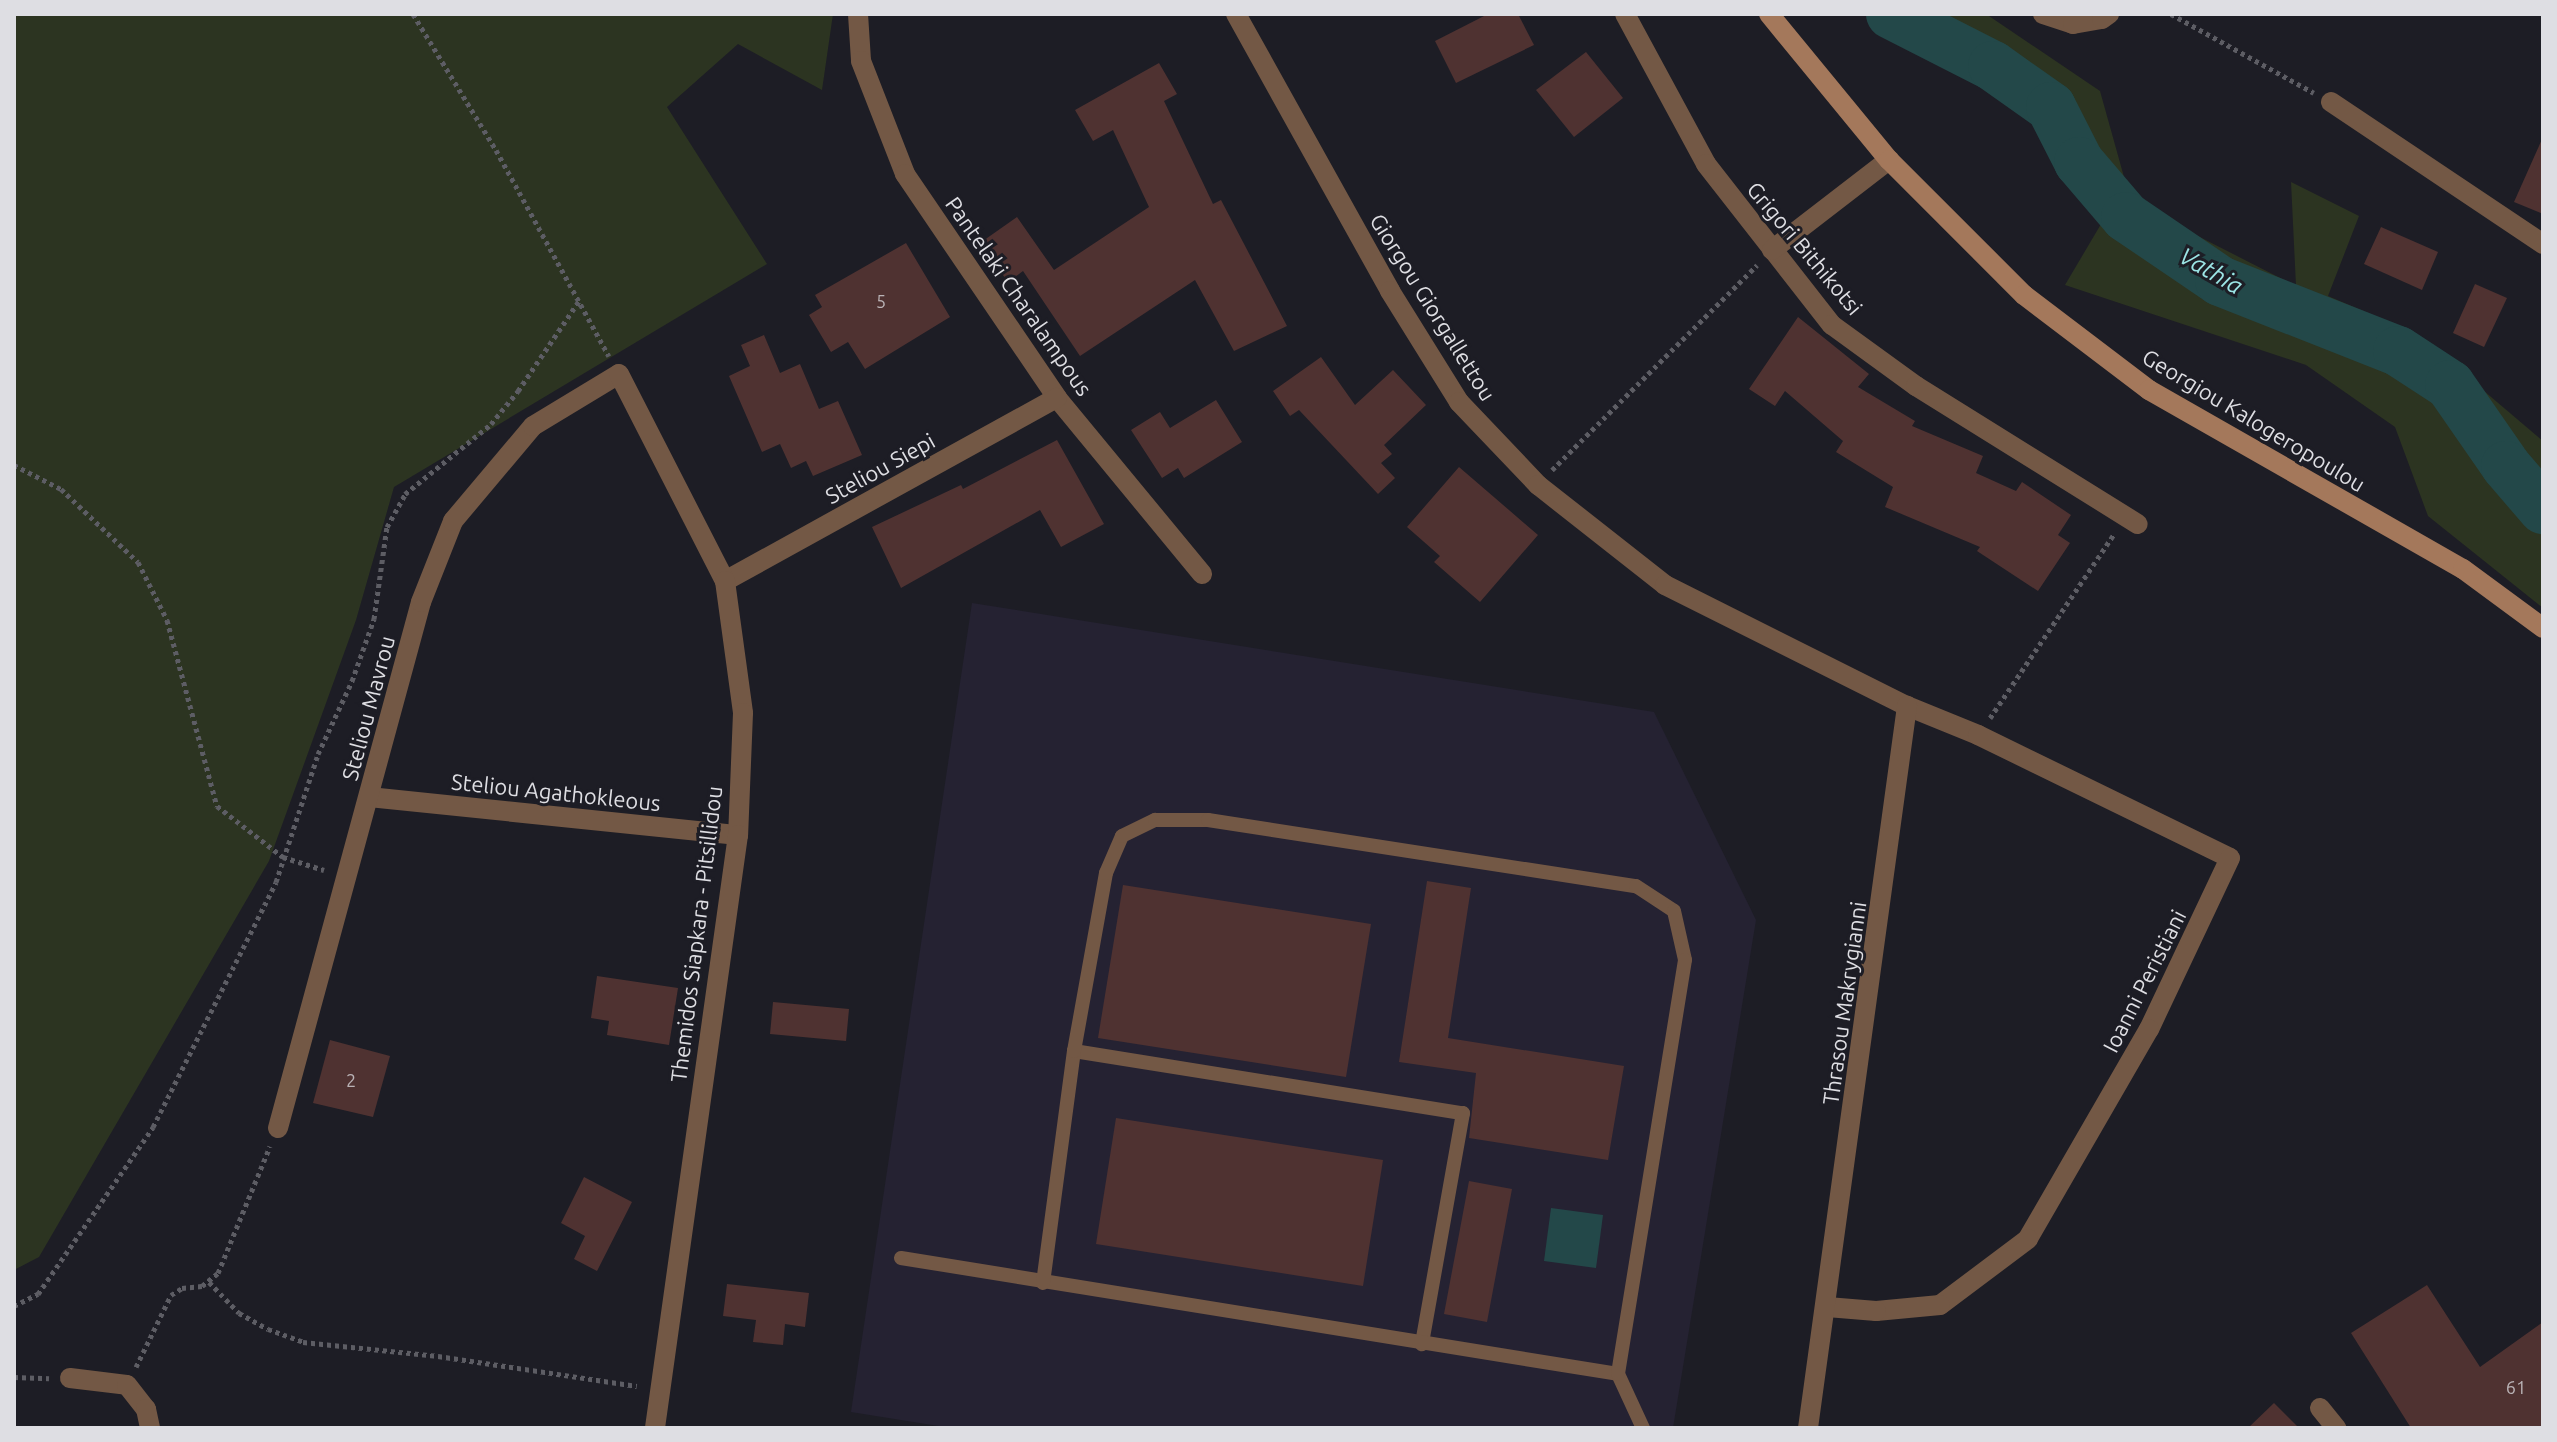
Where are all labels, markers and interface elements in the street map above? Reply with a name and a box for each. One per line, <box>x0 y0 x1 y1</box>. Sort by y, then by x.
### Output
street label: Grigori Bithikotsi <box>1742 176 1868 320</box>
street label: Pantelaki Charalampous <box>940 191 1098 401</box>
street label: Giorgou Giorgallettou <box>1365 209 1501 405</box>
water label: Vathia <box>2174 241 2248 301</box>
house number: 5 <box>876 290 886 312</box>
street label: Georgiou Kalogeropoulou <box>2138 343 2370 497</box>
street label: Steliou Siepi <box>821 427 939 509</box>
street label: Steliou Mavrou <box>336 633 400 783</box>
street label: Steliou Agathokleous <box>450 768 662 816</box>
street label: Themidos Siapkara - Pitsillidou <box>665 784 727 1084</box>
street label: Thrasou Makrygianni <box>1817 900 1871 1106</box>
street label: Ioanni Peristiani <box>2097 905 2191 1057</box>
house number: 2 <box>346 1069 356 1091</box>
house number: 61 <box>2506 1376 2526 1398</box>

